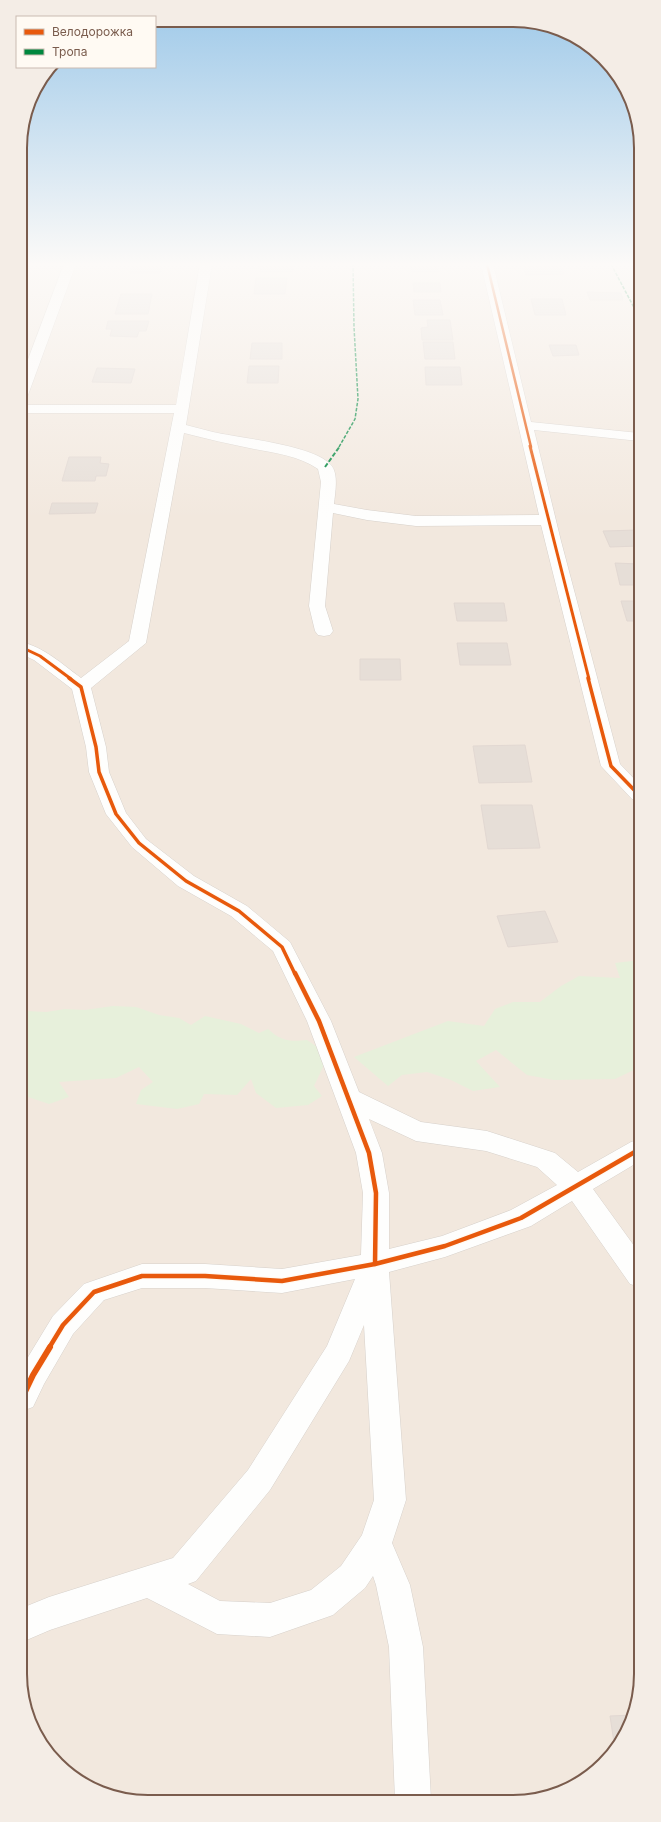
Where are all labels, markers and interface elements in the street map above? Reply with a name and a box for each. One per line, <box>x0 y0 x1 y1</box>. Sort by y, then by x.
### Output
legend <box>16 16 156 68</box>
text: Велодорожка <box>52 24 133 39</box>
text: Тропа <box>52 44 87 59</box>

